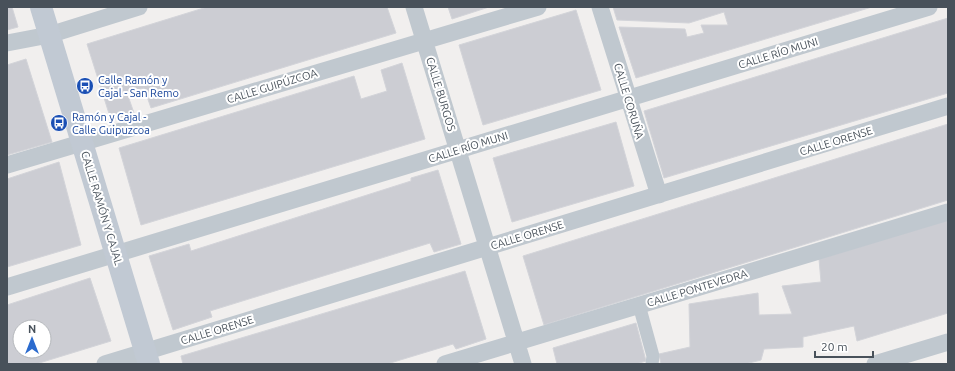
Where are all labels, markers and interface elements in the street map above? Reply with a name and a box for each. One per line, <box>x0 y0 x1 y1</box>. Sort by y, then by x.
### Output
street label: CALLE RÍO MUNI <box>736 34 819 71</box>
street label: CALLE BURGOS <box>424 55 458 133</box>
street label: CALLE CORUÑA <box>612 62 646 141</box>
street label: CALLE GUIPÚZCOA <box>225 65 319 105</box>
place label: Calle Ramón y Cajal - San Remo <box>98 74 179 99</box>
bus stop icon: Calle Ramón y Cajal - San Remo <box>75 76 95 96</box>
place label: Ramón y Cajal - Calle Guipuzcoa <box>72 111 150 136</box>
bus stop icon: Ramón y Cajal - Calle Guipuzcoa <box>49 113 69 133</box>
street label: CALLE ORENSE <box>798 124 874 158</box>
street label: CALLE RÍO MUNI <box>426 128 509 165</box>
street label: CALLE RAMÓN Y CAJAL <box>79 149 126 267</box>
street label: CALLE ORENSE <box>489 218 565 252</box>
street label: CALLE PONTEVEDRA <box>645 267 750 309</box>
street label: CALLE ORENSE <box>179 313 255 347</box>
north arrow <box>12 319 52 359</box>
text: N <box>28 323 36 335</box>
scale bar <box>815 333 873 359</box>
text: 20 m <box>821 340 848 353</box>

